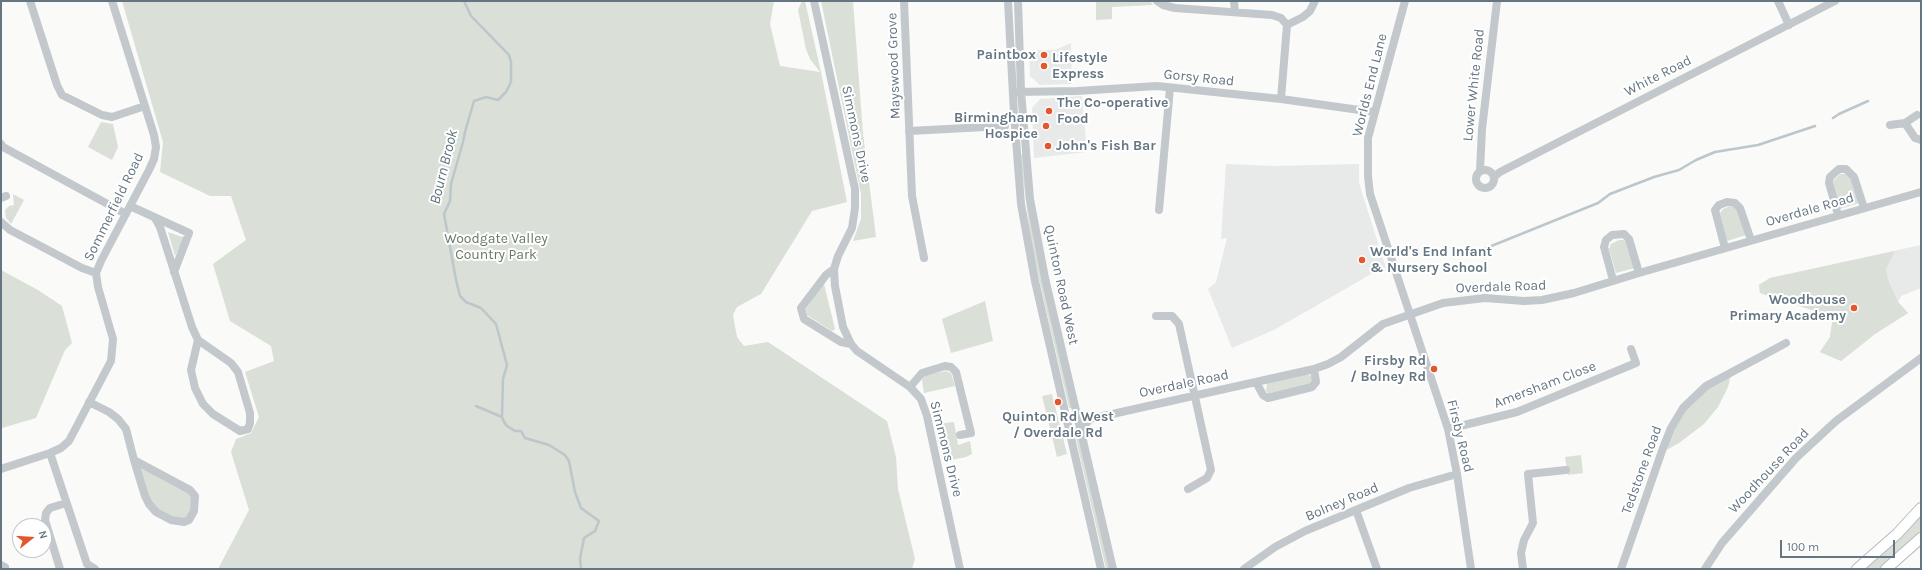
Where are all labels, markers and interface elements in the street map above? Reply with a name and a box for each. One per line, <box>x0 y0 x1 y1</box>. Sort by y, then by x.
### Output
street label: Mayswood Grove <box>884 13 904 119</box>
street label: Lower White Road <box>1460 28 1488 142</box>
street label: Worlds End Lane <box>1349 32 1391 138</box>
place label: Paintbox <box>977 47 1036 63</box>
marker: Paintbox <box>1039 50 1049 60</box>
place label: Lifestyle Express <box>1052 50 1108 82</box>
street label: White Road <box>1622 52 1694 100</box>
marker: Lifestyle Express <box>1039 61 1049 71</box>
street label: Gorsy Road <box>1163 66 1235 90</box>
street label: Simmons Drive <box>838 84 874 184</box>
place label: The Co-operative Food <box>1057 95 1169 128</box>
marker: The Co-operative Food <box>1044 106 1054 116</box>
place label: Birmingham Hospice <box>954 110 1038 142</box>
marker: Birmingham Hospice <box>1041 121 1051 131</box>
water label: Bourn Brook <box>426 128 462 206</box>
place label: John's Fish Bar <box>1056 138 1156 154</box>
marker: John's Fish Bar <box>1043 141 1053 151</box>
street label: Sommerfield Road <box>80 150 148 264</box>
street label: Overdale Road <box>1764 189 1856 231</box>
street label: Quinton Road West <box>1040 223 1082 347</box>
park label: Woodgate Valley Country Park <box>444 231 548 264</box>
place label: World's End Infant & Nursery School <box>1370 244 1492 276</box>
marker: World's End Infant & Nursery School <box>1357 255 1367 265</box>
street label: Overdale Road <box>1455 277 1547 297</box>
place label: Woodhouse Primary Academy <box>1730 292 1846 324</box>
marker: Woodhouse Primary Academy <box>1849 303 1859 313</box>
place label: Firsby Rd / Bolney Rd <box>1350 353 1426 386</box>
street label: Amersham Close <box>1492 358 1598 412</box>
marker: Firsby Rd / Bolney Rd <box>1429 364 1439 374</box>
street label: Overdale Road <box>1138 366 1230 402</box>
marker: Quinton Rd West / Overdale Rd <box>1053 397 1063 407</box>
street label: Firsby Road <box>1443 398 1477 474</box>
street label: Simmons Drive <box>926 399 966 499</box>
place label: Quinton Rd West / Overdale Rd <box>1002 409 1114 442</box>
street label: Tedstone Road <box>1618 423 1666 517</box>
street label: Woodhouse Road <box>1725 425 1813 517</box>
street label: Bolney Road <box>1303 479 1381 525</box>
north arrow <box>12 518 52 558</box>
text: N <box>36 529 50 540</box>
scale bar <box>1782 532 1897 558</box>
text: 100 m <box>1787 540 1819 554</box>

